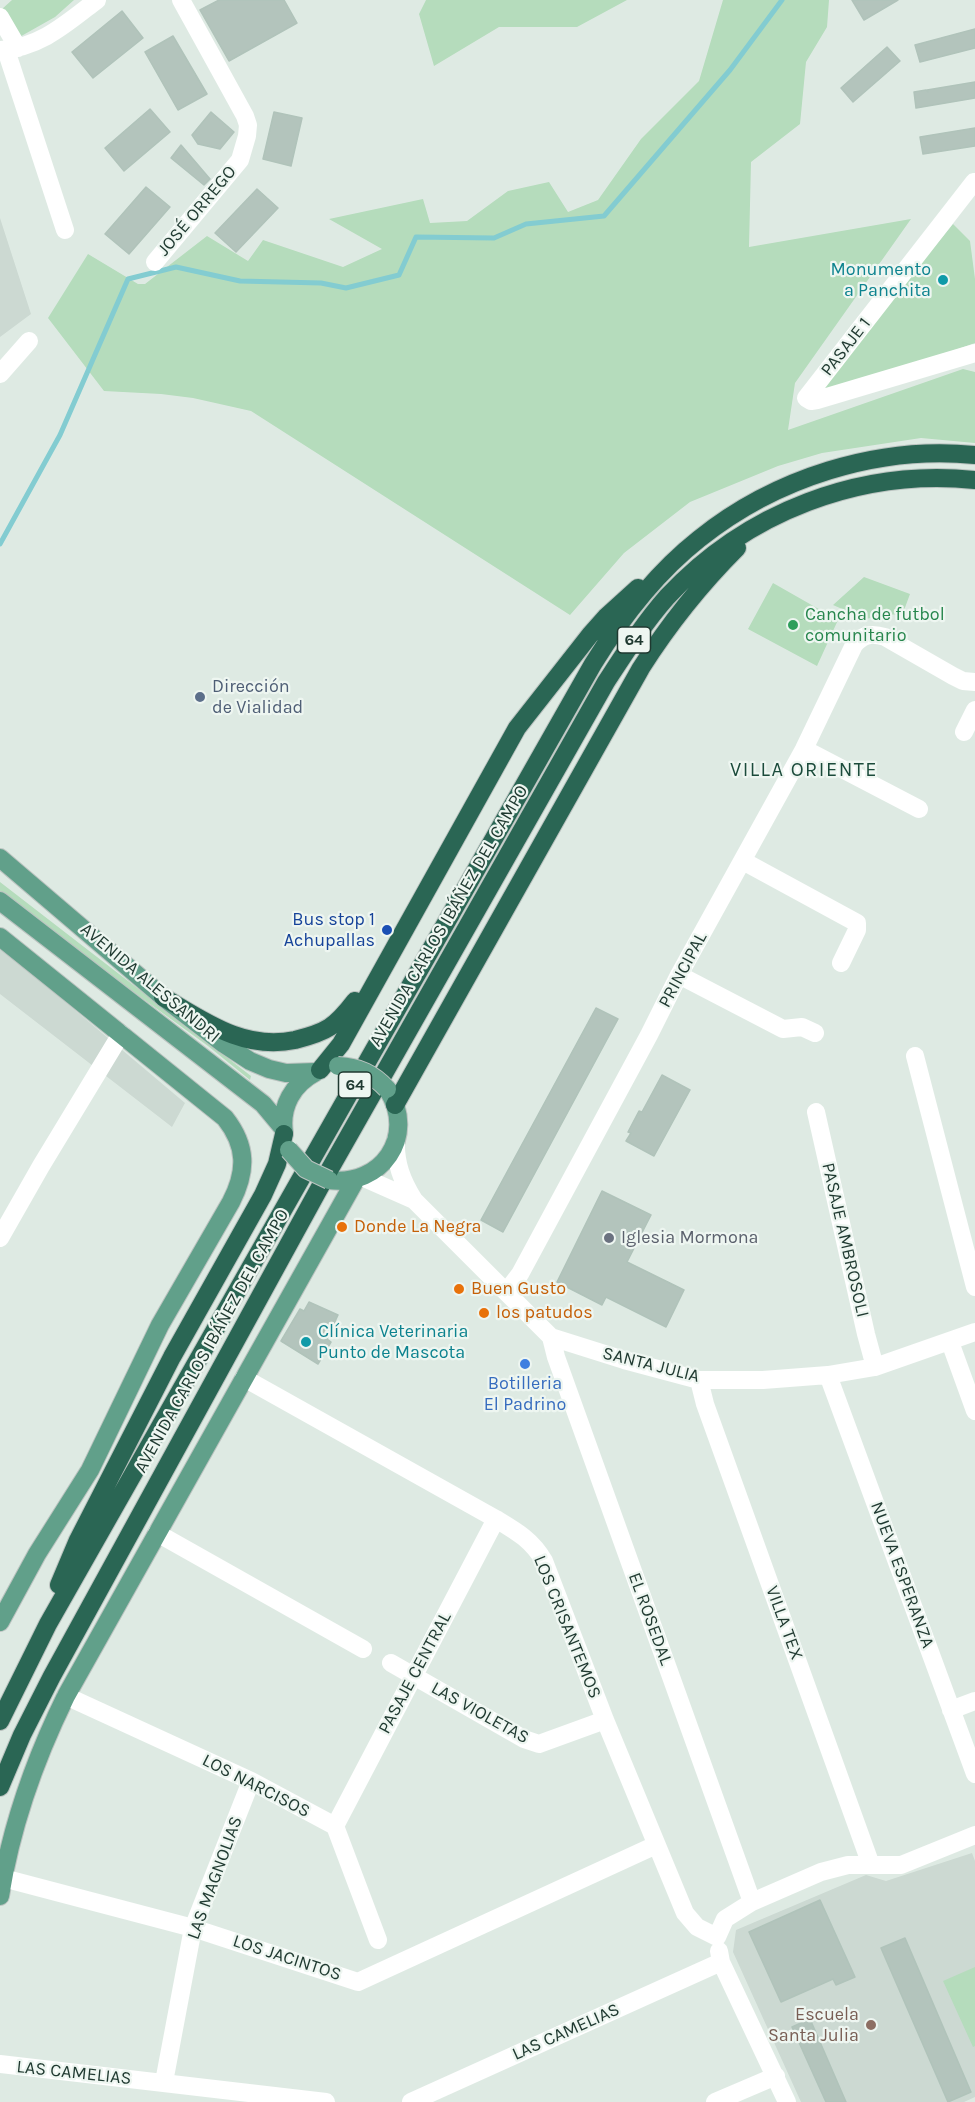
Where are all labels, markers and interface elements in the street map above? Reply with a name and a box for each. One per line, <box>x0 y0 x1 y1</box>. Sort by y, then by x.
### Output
street label: JOSÉ ORREGO <box>153 161 241 261</box>
place label: Monumento a Panchita <box>831 259 931 302</box>
marker: Monumento a Panchita <box>936 273 950 287</box>
street label: PASAJE 1 <box>816 313 876 381</box>
place label: Cancha de futbol comunitario <box>805 604 945 646</box>
marker: Cancha de futbol comunitario <box>786 618 800 632</box>
road number: 64 <box>618 627 650 653</box>
place label: Dirección de Vialidad <box>212 676 303 718</box>
marker: Dirección de Vialidad <box>193 690 207 704</box>
district label: VILLA ORIENTE <box>730 758 878 782</box>
street label: AVENIDA CARLOS IBÁÑEZ DEL CAMPO <box>365 781 533 1051</box>
place label: Bus stop 1 Achupallas <box>284 909 375 952</box>
street label: AVENIDA ALESSANDRI <box>76 918 224 1048</box>
marker: Bus stop 1 Achupallas <box>380 923 394 937</box>
street label: PRINCIPAL <box>654 929 712 1011</box>
road number: 64 <box>338 1072 372 1098</box>
street label: PASAJE AMBROSOLI <box>817 1161 873 1319</box>
street label: AVENIDA CARLOS IBÁÑEZ DEL CAMPO <box>130 1205 294 1477</box>
place label: Donde La Negra <box>354 1216 481 1238</box>
marker: Donde La Negra <box>335 1220 349 1234</box>
place label: Iglesia Mormona <box>621 1227 759 1249</box>
marker: Iglesia Mormona <box>602 1231 616 1245</box>
place label: Buen Gusto <box>471 1278 566 1300</box>
marker: Buen Gusto <box>452 1282 466 1296</box>
place label: los patudos <box>496 1302 593 1324</box>
marker: los patudos <box>477 1306 491 1320</box>
place label: Clínica Veterinaria Punto de Mascota <box>318 1321 468 1364</box>
marker: Clínica Veterinaria Punto de Mascota <box>299 1335 313 1349</box>
street label: SANTA JULIA <box>600 1343 702 1387</box>
marker: Botilleria El Padrino <box>518 1357 532 1371</box>
place label: Botilleria El Padrino <box>484 1373 566 1416</box>
street label: NUEVA ESPERANZA <box>866 1499 938 1651</box>
street label: LOS CRISANTEMOS <box>528 1552 606 1702</box>
street label: EL ROSEDAL <box>623 1570 677 1668</box>
street label: VILLA TEX <box>761 1583 807 1663</box>
street label: PASAJE CENTRAL <box>374 1608 456 1738</box>
street label: LAS VIOLETAS <box>427 1677 533 1749</box>
street label: LOS NARCISOS <box>198 1750 314 1822</box>
street label: LAS MAGNOLIAS <box>183 1813 247 1943</box>
street label: LOS JACINTOS <box>230 1930 344 1986</box>
street label: LAS CAMELIAS <box>509 1999 623 2065</box>
place label: Escuela Santa Julia <box>768 2004 859 2046</box>
marker: Escuela Santa Julia <box>864 2018 878 2032</box>
street label: LAS CAMELIAS <box>16 2056 132 2090</box>

